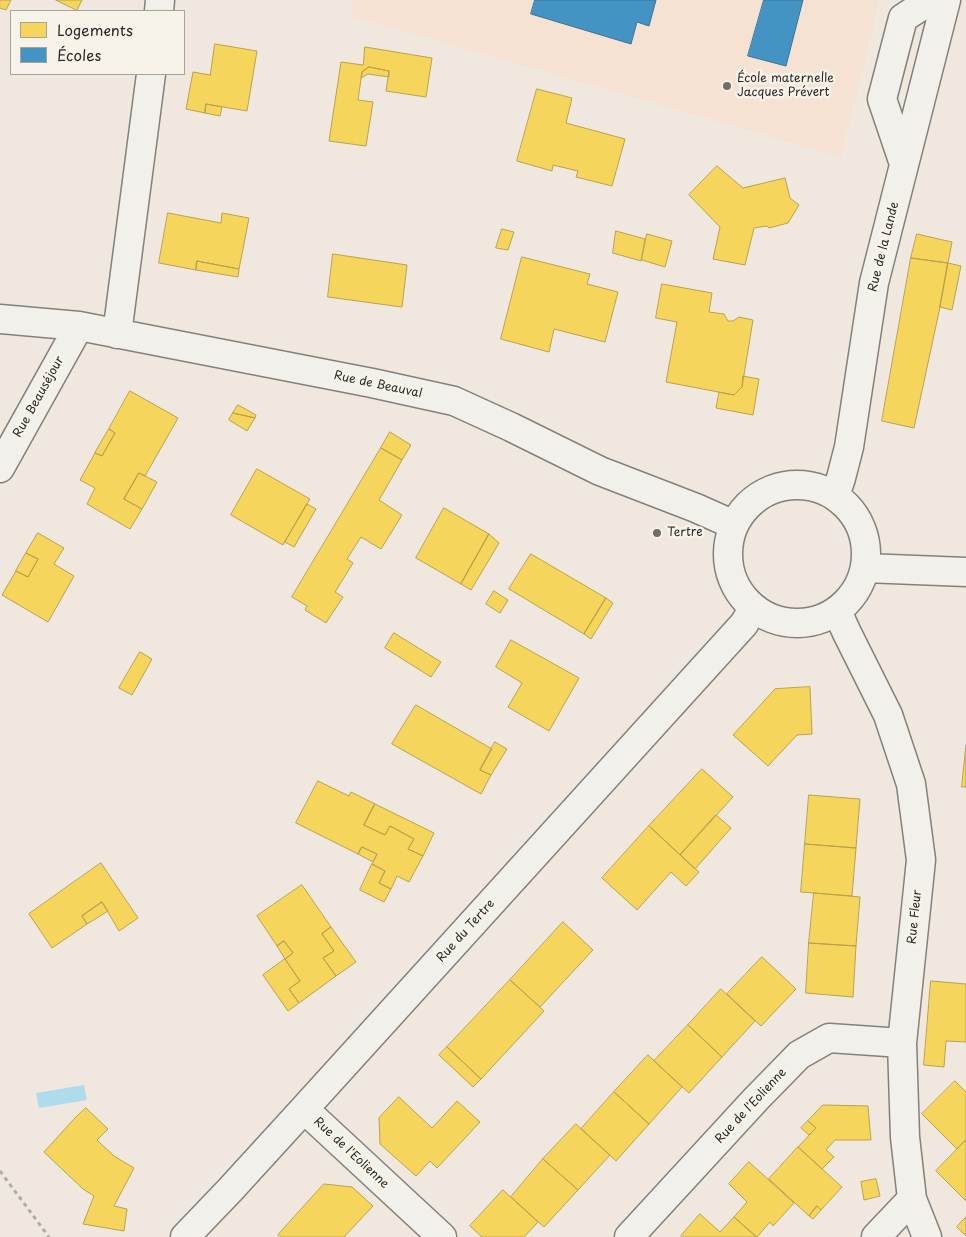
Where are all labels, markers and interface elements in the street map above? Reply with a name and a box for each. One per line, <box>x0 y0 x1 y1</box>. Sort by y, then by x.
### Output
legend <box>10 10 185 75</box>
text: Logements <box>57 18 133 41</box>
text: Écoles <box>57 43 101 66</box>
place label: École maternelle Jacques Prévert <box>737 72 834 100</box>
marker: École maternelle Jacques Prévert <box>721 80 733 92</box>
street label: Rue de la Lande <box>866 200 902 294</box>
street label: Rue Beauséjour <box>11 354 67 440</box>
street label: Rue de Beauval <box>332 369 424 401</box>
place label: Tertre <box>667 526 703 540</box>
marker: Tertre <box>651 527 663 539</box>
street label: Rue Fleur <box>905 889 925 945</box>
street label: Rue du Tertre <box>434 897 498 965</box>
street label: Rue de l'Eolienne <box>713 1065 789 1147</box>
street label: Rue de l'Eolienne <box>310 1115 392 1191</box>

